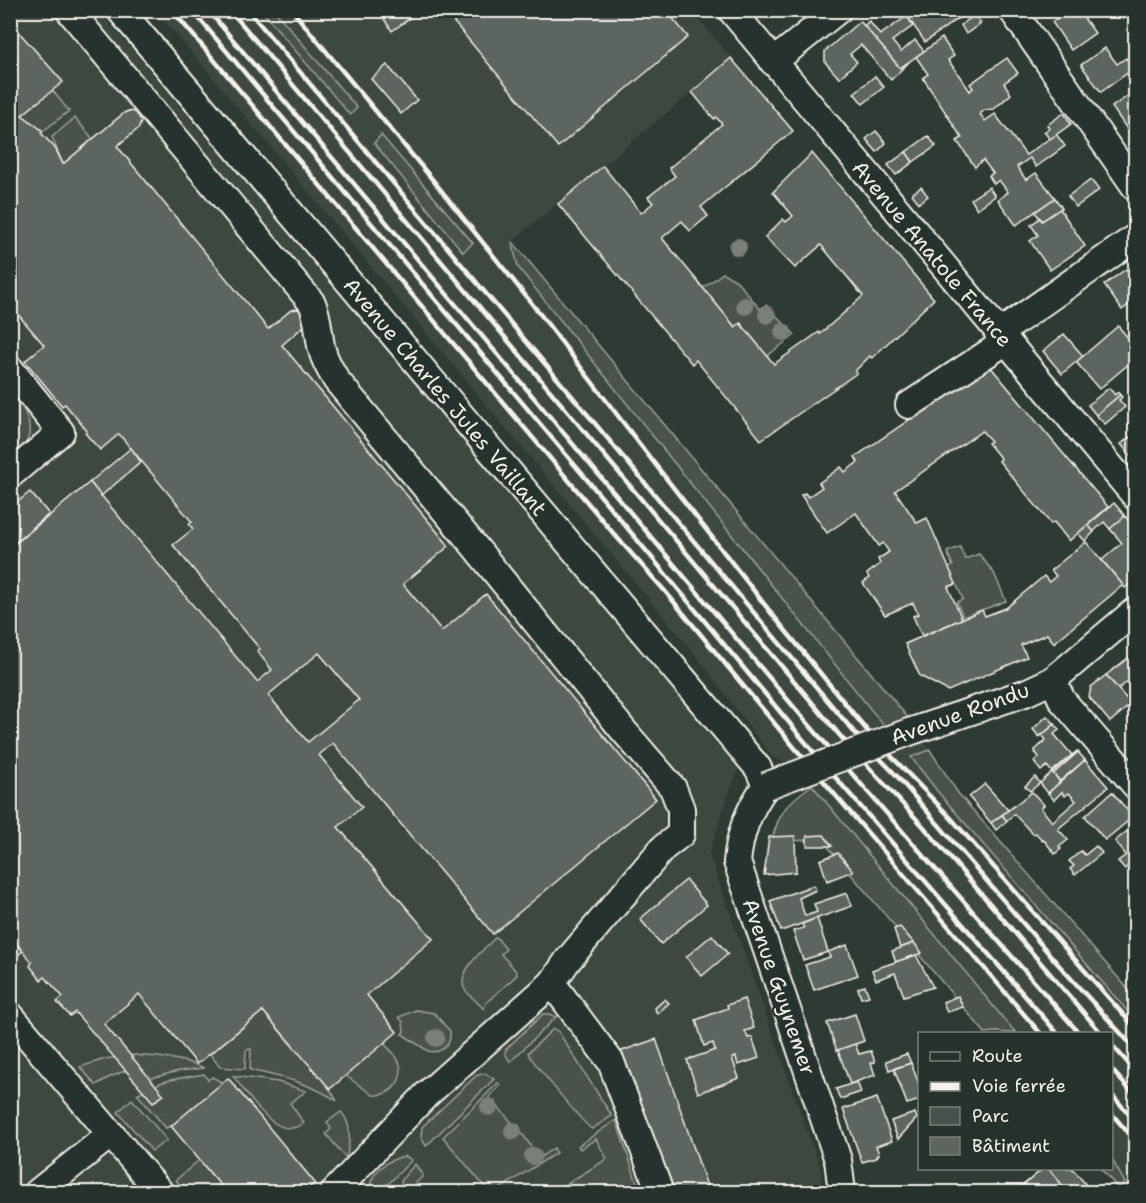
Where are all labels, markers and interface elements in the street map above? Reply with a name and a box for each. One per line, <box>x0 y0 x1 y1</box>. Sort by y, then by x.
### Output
street label: Avenue Anatole France <box>846 155 1018 353</box>
street label: Avenue Charles Jules Vaillant <box>337 272 553 522</box>
street label: Avenue Rondu <box>887 676 1033 752</box>
street label: Avenue Guynemer <box>736 895 822 1079</box>
legend <box>918 1032 1113 1170</box>
text: Route <box>972 1044 1023 1068</box>
text: Voie ferrée <box>972 1074 1066 1098</box>
text: Parc <box>972 1104 1009 1128</box>
text: Bâtiment <box>972 1134 1050 1158</box>

